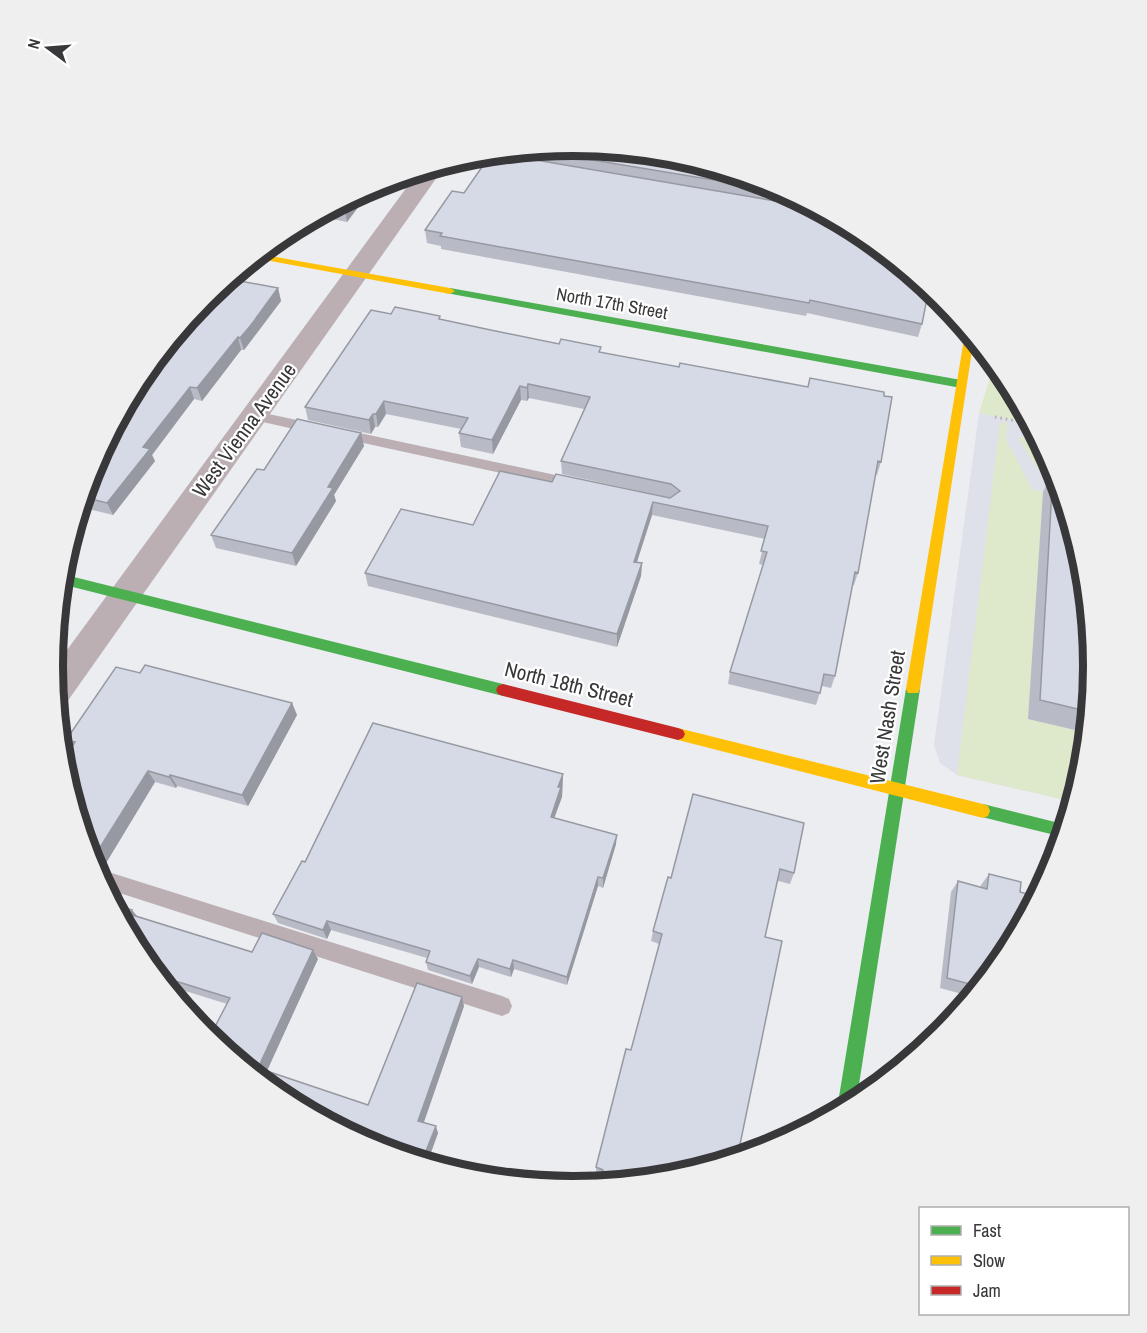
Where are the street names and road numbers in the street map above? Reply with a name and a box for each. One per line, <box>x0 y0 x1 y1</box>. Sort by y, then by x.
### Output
street label: North 17th Street <box>554 281 670 325</box>
street label: West Vienna Avenue <box>185 357 303 503</box>
street label: West Nash Street <box>862 648 912 786</box>
street label: North 18th Street <box>502 654 636 714</box>

